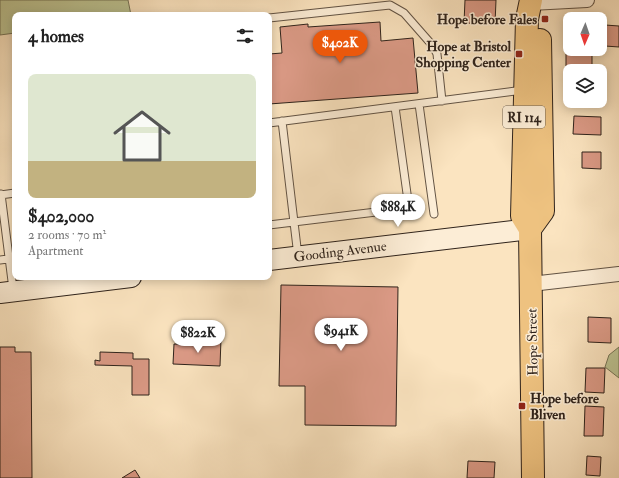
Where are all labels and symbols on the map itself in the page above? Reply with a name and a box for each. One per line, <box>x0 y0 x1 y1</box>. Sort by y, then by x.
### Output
place label: Hope before Fales <box>437 11 537 29</box>
north arrow <box>563 12 607 56</box>
marker: Hope before Fales <box>540 14 550 24</box>
pin: $402K <box>312 30 368 64</box>
place label: Hope at Bristol Shopping Center <box>415 38 512 72</box>
marker: Hope at Bristol Shopping Center <box>514 49 524 59</box>
road number: RI 114 <box>503 106 545 128</box>
pin: $884K <box>370 194 426 228</box>
street label: Gooding Avenue <box>293 237 388 266</box>
street label: Hope Street <box>523 308 543 376</box>
pin: $941K <box>313 318 369 352</box>
pin: $822K <box>170 320 226 354</box>
place label: Hope before Bliven <box>530 390 599 423</box>
marker: Hope before Bliven <box>517 401 527 411</box>

